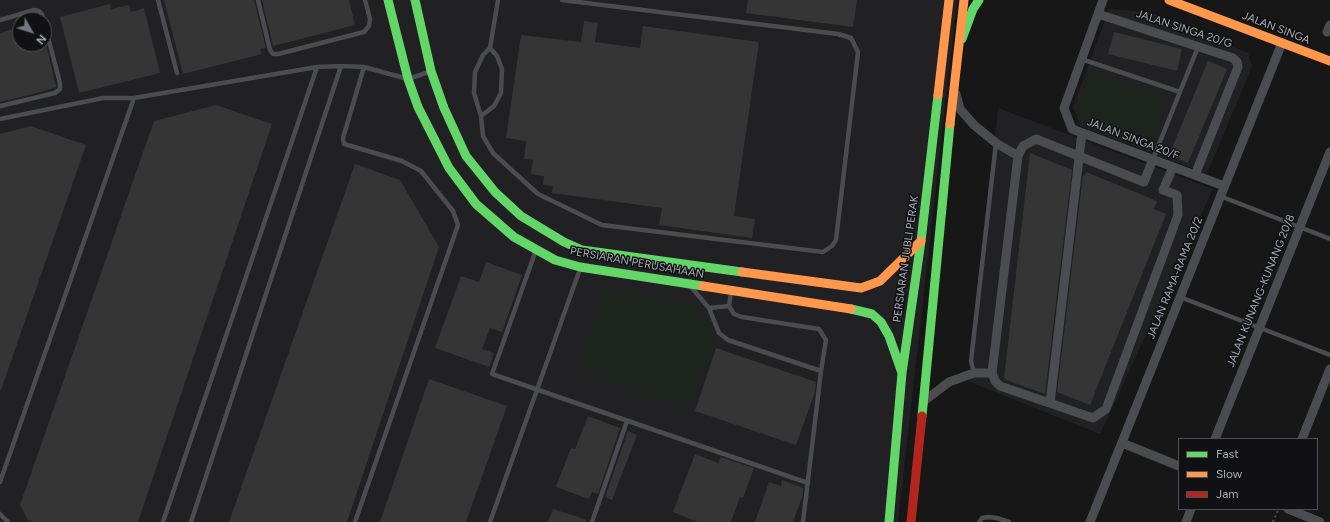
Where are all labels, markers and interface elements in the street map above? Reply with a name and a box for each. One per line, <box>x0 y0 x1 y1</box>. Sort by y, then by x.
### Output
street label: JALAN SINGA 20/G <box>1134 7 1234 51</box>
street label: JALAN SINGA <box>1240 9 1312 47</box>
north arrow <box>12 12 52 52</box>
text: N <box>33 32 49 47</box>
street label: JALAN SINGA 20/F <box>1085 115 1181 163</box>
street label: PERSIARAN JUBLI PERAK <box>891 195 921 323</box>
street label: JALAN KUNANG-KUNANG 20/8 <box>1224 213 1298 369</box>
street label: JALAN RAMA-RAMA 20/2 <box>1144 215 1206 341</box>
street label: PERSIARAN PERUSAHAAN <box>569 245 705 281</box>
legend <box>1178 438 1318 510</box>
text: Fast <box>1216 447 1239 461</box>
text: Slow <box>1216 467 1242 481</box>
text: Jam <box>1216 487 1239 501</box>

